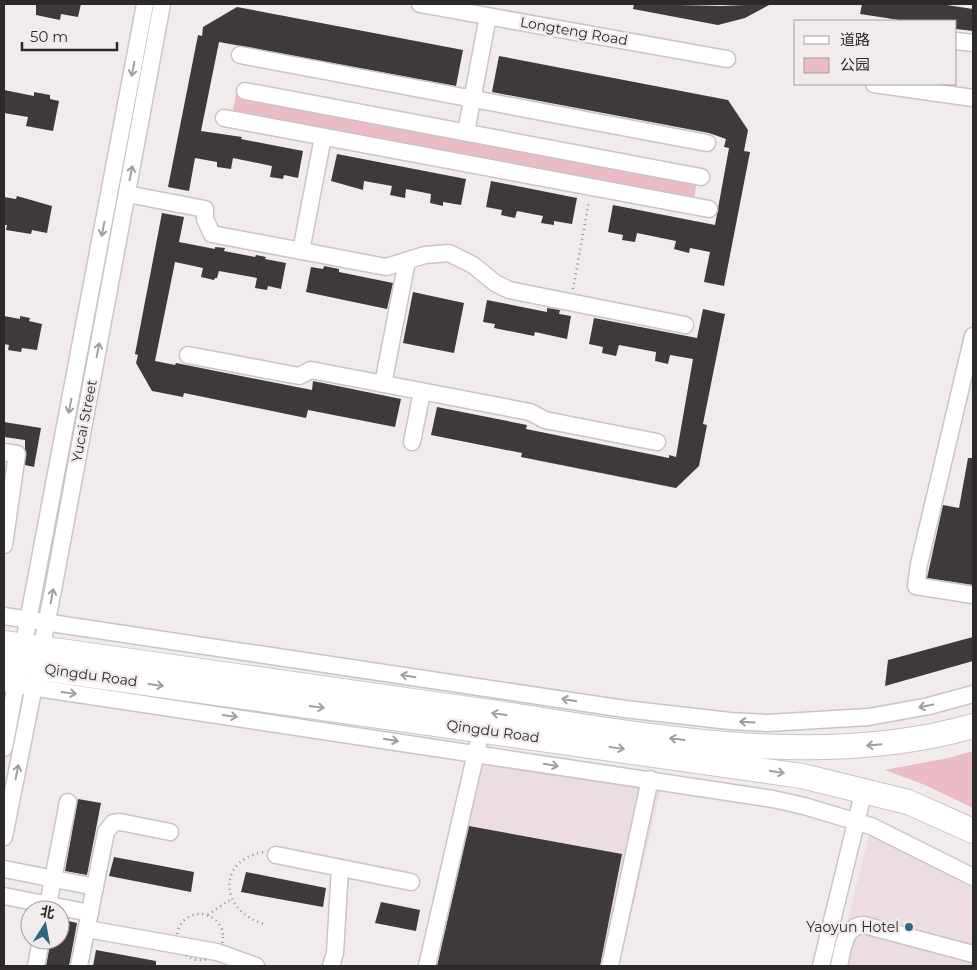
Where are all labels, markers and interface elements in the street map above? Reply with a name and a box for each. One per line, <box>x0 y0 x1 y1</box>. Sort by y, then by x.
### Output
street label: Longteng Road <box>519 13 629 49</box>
scale bar <box>22 20 118 52</box>
legend <box>794 20 957 85</box>
text: 50 m <box>30 27 68 46</box>
text: 道路 <box>840 30 870 49</box>
text: 公园 <box>840 55 870 74</box>
one-way arrow <box>127 60 137 76</box>
one-way arrow <box>126 166 136 182</box>
one-way arrow <box>97 220 107 236</box>
one-way arrow <box>93 342 103 358</box>
street label: Yucai Street <box>67 378 101 464</box>
one-way arrow <box>64 397 74 413</box>
one-way arrow <box>47 588 57 604</box>
street label: Qingdu Road <box>43 660 139 690</box>
one-way arrow <box>400 670 416 680</box>
one-way arrow <box>148 680 164 690</box>
one-way arrow <box>61 688 77 698</box>
one-way arrow <box>561 695 577 705</box>
one-way arrow <box>309 702 325 712</box>
one-way arrow <box>918 702 934 712</box>
one-way arrow <box>491 708 507 718</box>
one-way arrow <box>222 712 238 722</box>
street label: Qingdu Road <box>445 716 541 746</box>
one-way arrow <box>740 718 756 727</box>
one-way arrow <box>669 734 685 744</box>
one-way arrow <box>382 736 398 746</box>
one-way arrow <box>866 741 882 750</box>
one-way arrow <box>608 743 624 753</box>
one-way arrow <box>543 760 559 770</box>
one-way arrow <box>12 765 22 781</box>
one-way arrow <box>769 767 785 777</box>
north arrow <box>20 900 70 950</box>
text: 北 <box>39 902 56 922</box>
place label: Yaoyun Hotel <box>806 918 899 936</box>
marker: Yaoyun Hotel <box>903 921 915 933</box>

